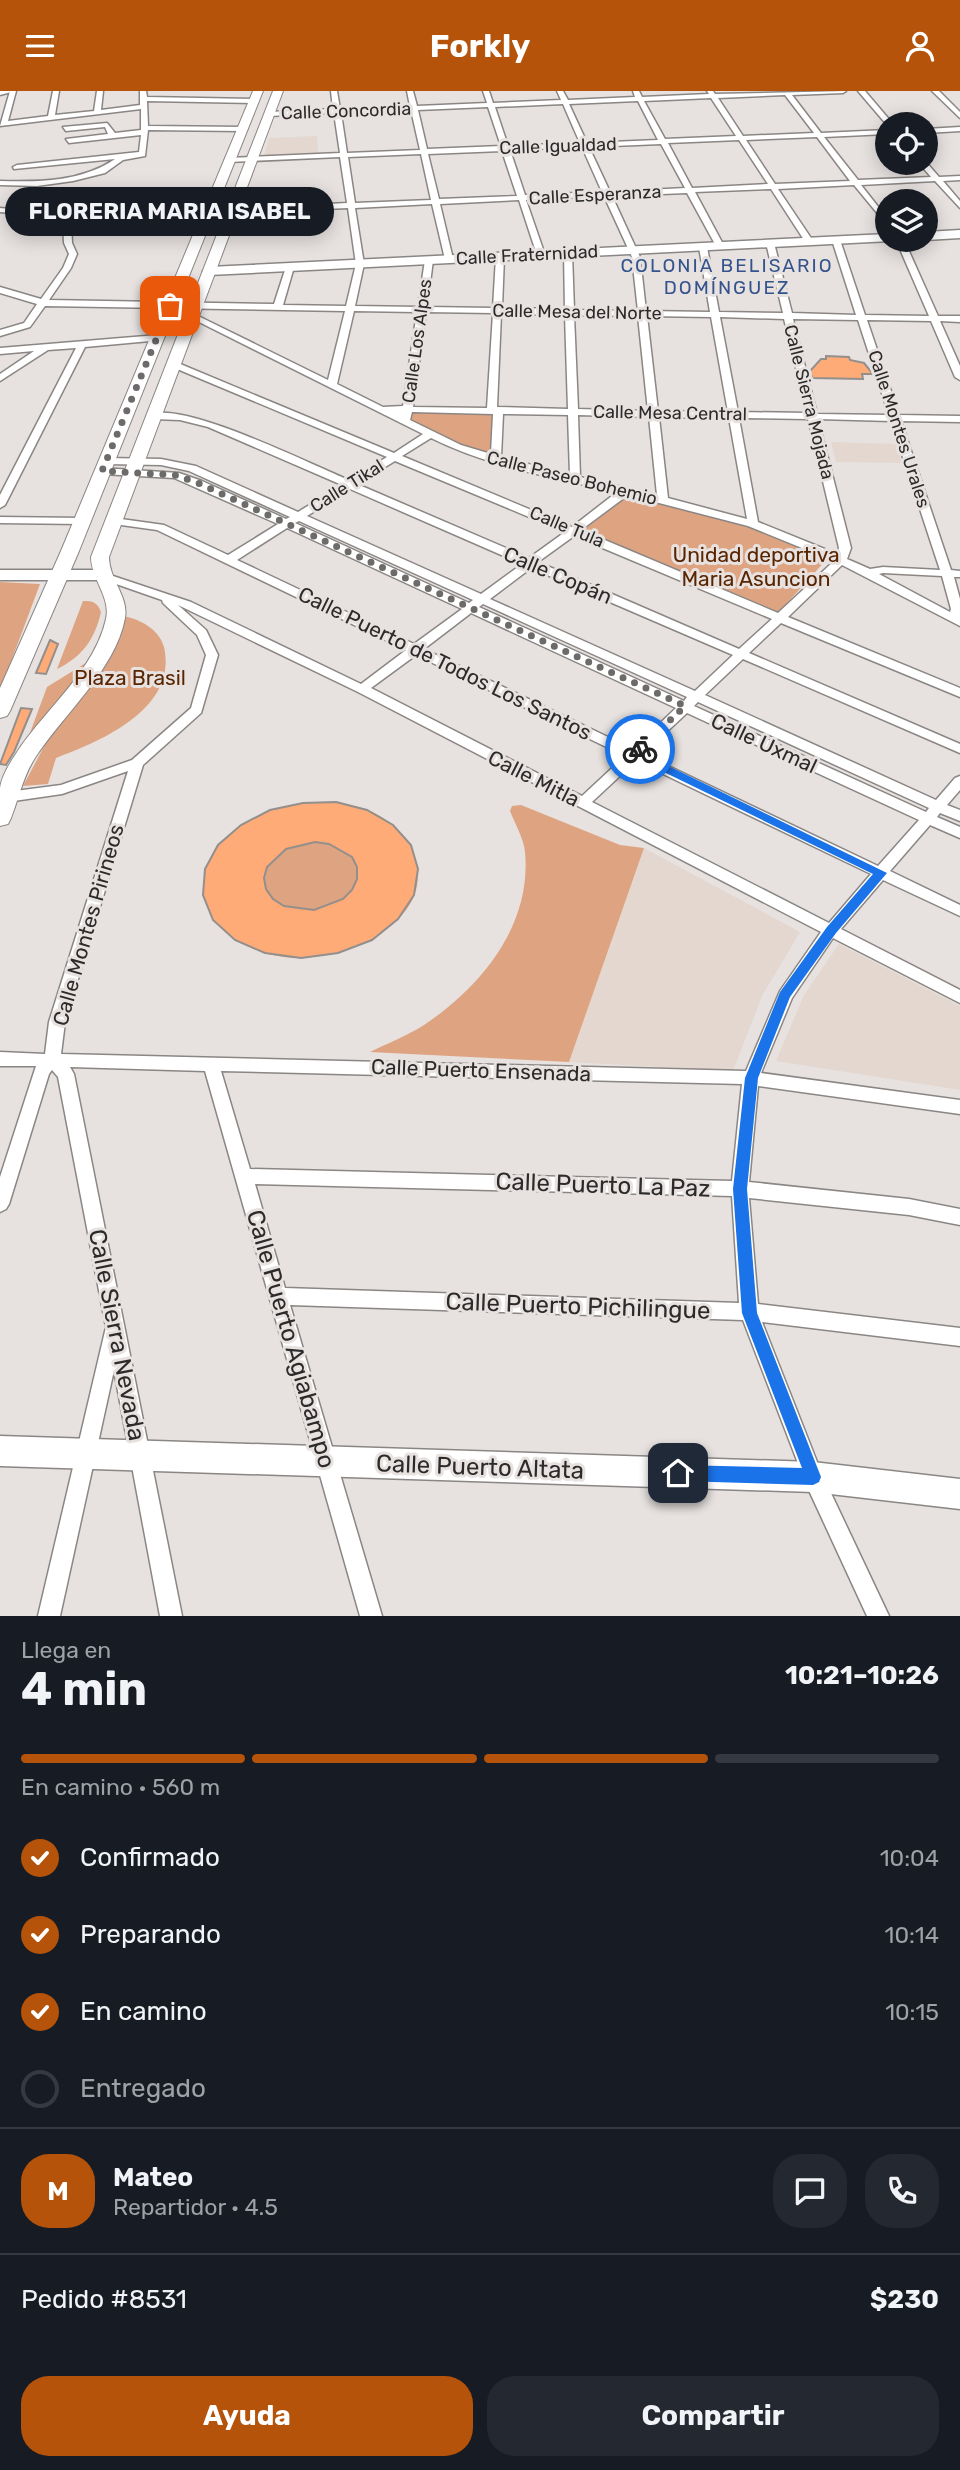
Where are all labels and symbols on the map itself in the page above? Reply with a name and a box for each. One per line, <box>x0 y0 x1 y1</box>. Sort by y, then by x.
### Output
street label: Calle Concordia <box>280 98 412 124</box>
street label: Calle Igualdad <box>499 133 617 159</box>
street label: Calle Esperanza <box>528 181 662 209</box>
callout: FLORERIA MARIA ISABEL <box>5 187 334 236</box>
street label: Calle Fraternidad <box>455 240 599 270</box>
district label: COLONIA BELISARIO DOMÍNGUEZ <box>620 254 834 299</box>
pin <box>140 276 200 336</box>
street label: Calle Los Alpes <box>397 278 437 404</box>
street label: Calle Mesa del Norte <box>492 300 662 324</box>
street label: Calle Sierra Mojada <box>779 322 839 482</box>
street label: Calle Montes Urales <box>863 348 935 510</box>
street label: Calle Mesa Central <box>593 401 747 425</box>
street label: Calle Paseo Bohemio <box>485 446 659 510</box>
street label: Calle Tikal <box>306 455 388 517</box>
street label: Calle Tula <box>526 501 608 553</box>
street label: Calle Copán <box>500 541 616 609</box>
park label: Unidad deportiva Maria Asuncion <box>672 542 840 591</box>
street label: Calle Puerto de Todos Los Santos <box>294 581 596 745</box>
park label: Plaza Brasil <box>74 665 186 690</box>
street label: Calle Uxmal <box>707 708 821 778</box>
courier <box>605 714 675 784</box>
street label: Calle Mitla <box>484 744 584 812</box>
street label: Calle Montes Pirineos <box>47 821 129 1029</box>
street label: Calle Puerto Ensenada <box>370 1054 592 1086</box>
street label: Calle Puerto La Paz <box>495 1167 711 1203</box>
street label: Calle Puerto Agiabampo <box>241 1207 341 1471</box>
street label: Calle Sierra Nevada <box>83 1227 151 1443</box>
street label: Calle Puerto Pichilingue <box>445 1287 711 1325</box>
pin <box>648 1443 708 1503</box>
street label: Calle Puerto Altata <box>376 1449 584 1485</box>

